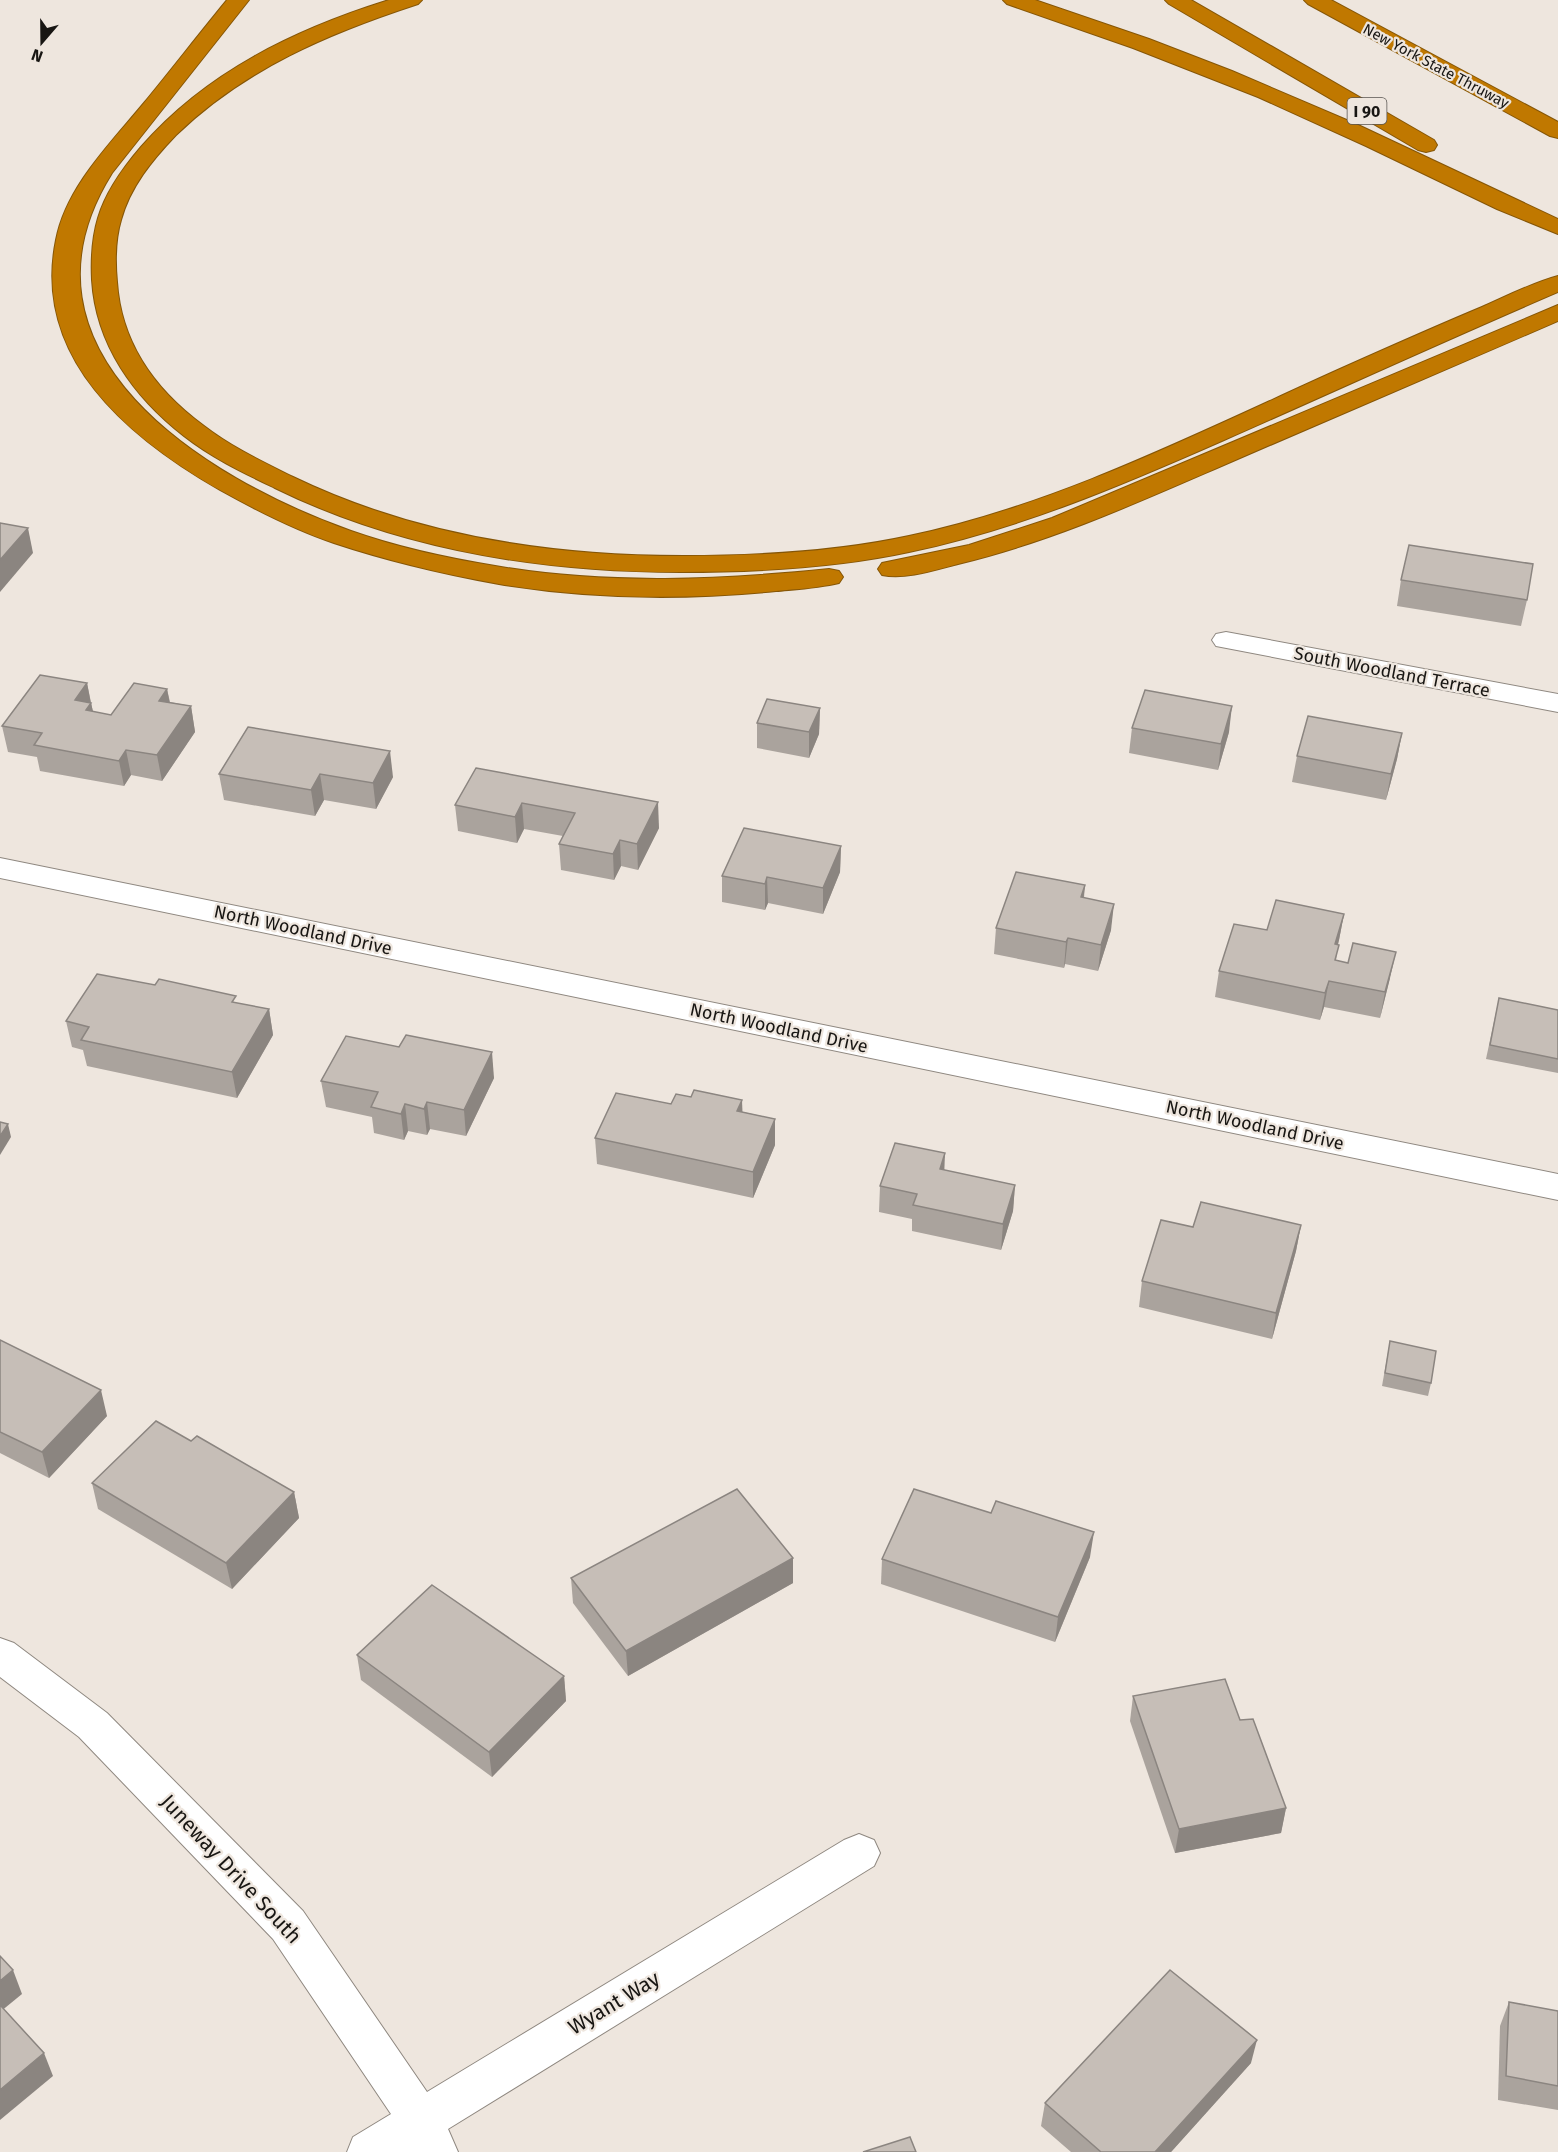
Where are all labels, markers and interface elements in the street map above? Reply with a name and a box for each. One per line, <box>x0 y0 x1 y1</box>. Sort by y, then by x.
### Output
north arrow <box>12 12 72 72</box>
street label: New York State Thruway <box>1360 20 1513 112</box>
text: N <box>29 45 45 66</box>
road number: I 90 <box>1348 98 1386 124</box>
street label: South Woodland Terrace <box>1292 642 1492 702</box>
street label: North Woodland Drive <box>212 900 394 960</box>
street label: North Woodland Drive <box>688 998 870 1058</box>
street label: North Woodland Drive <box>1164 1095 1346 1155</box>
street label: Juneway Drive South <box>155 1789 307 1949</box>
street label: Wyant Way <box>563 1965 665 2041</box>

